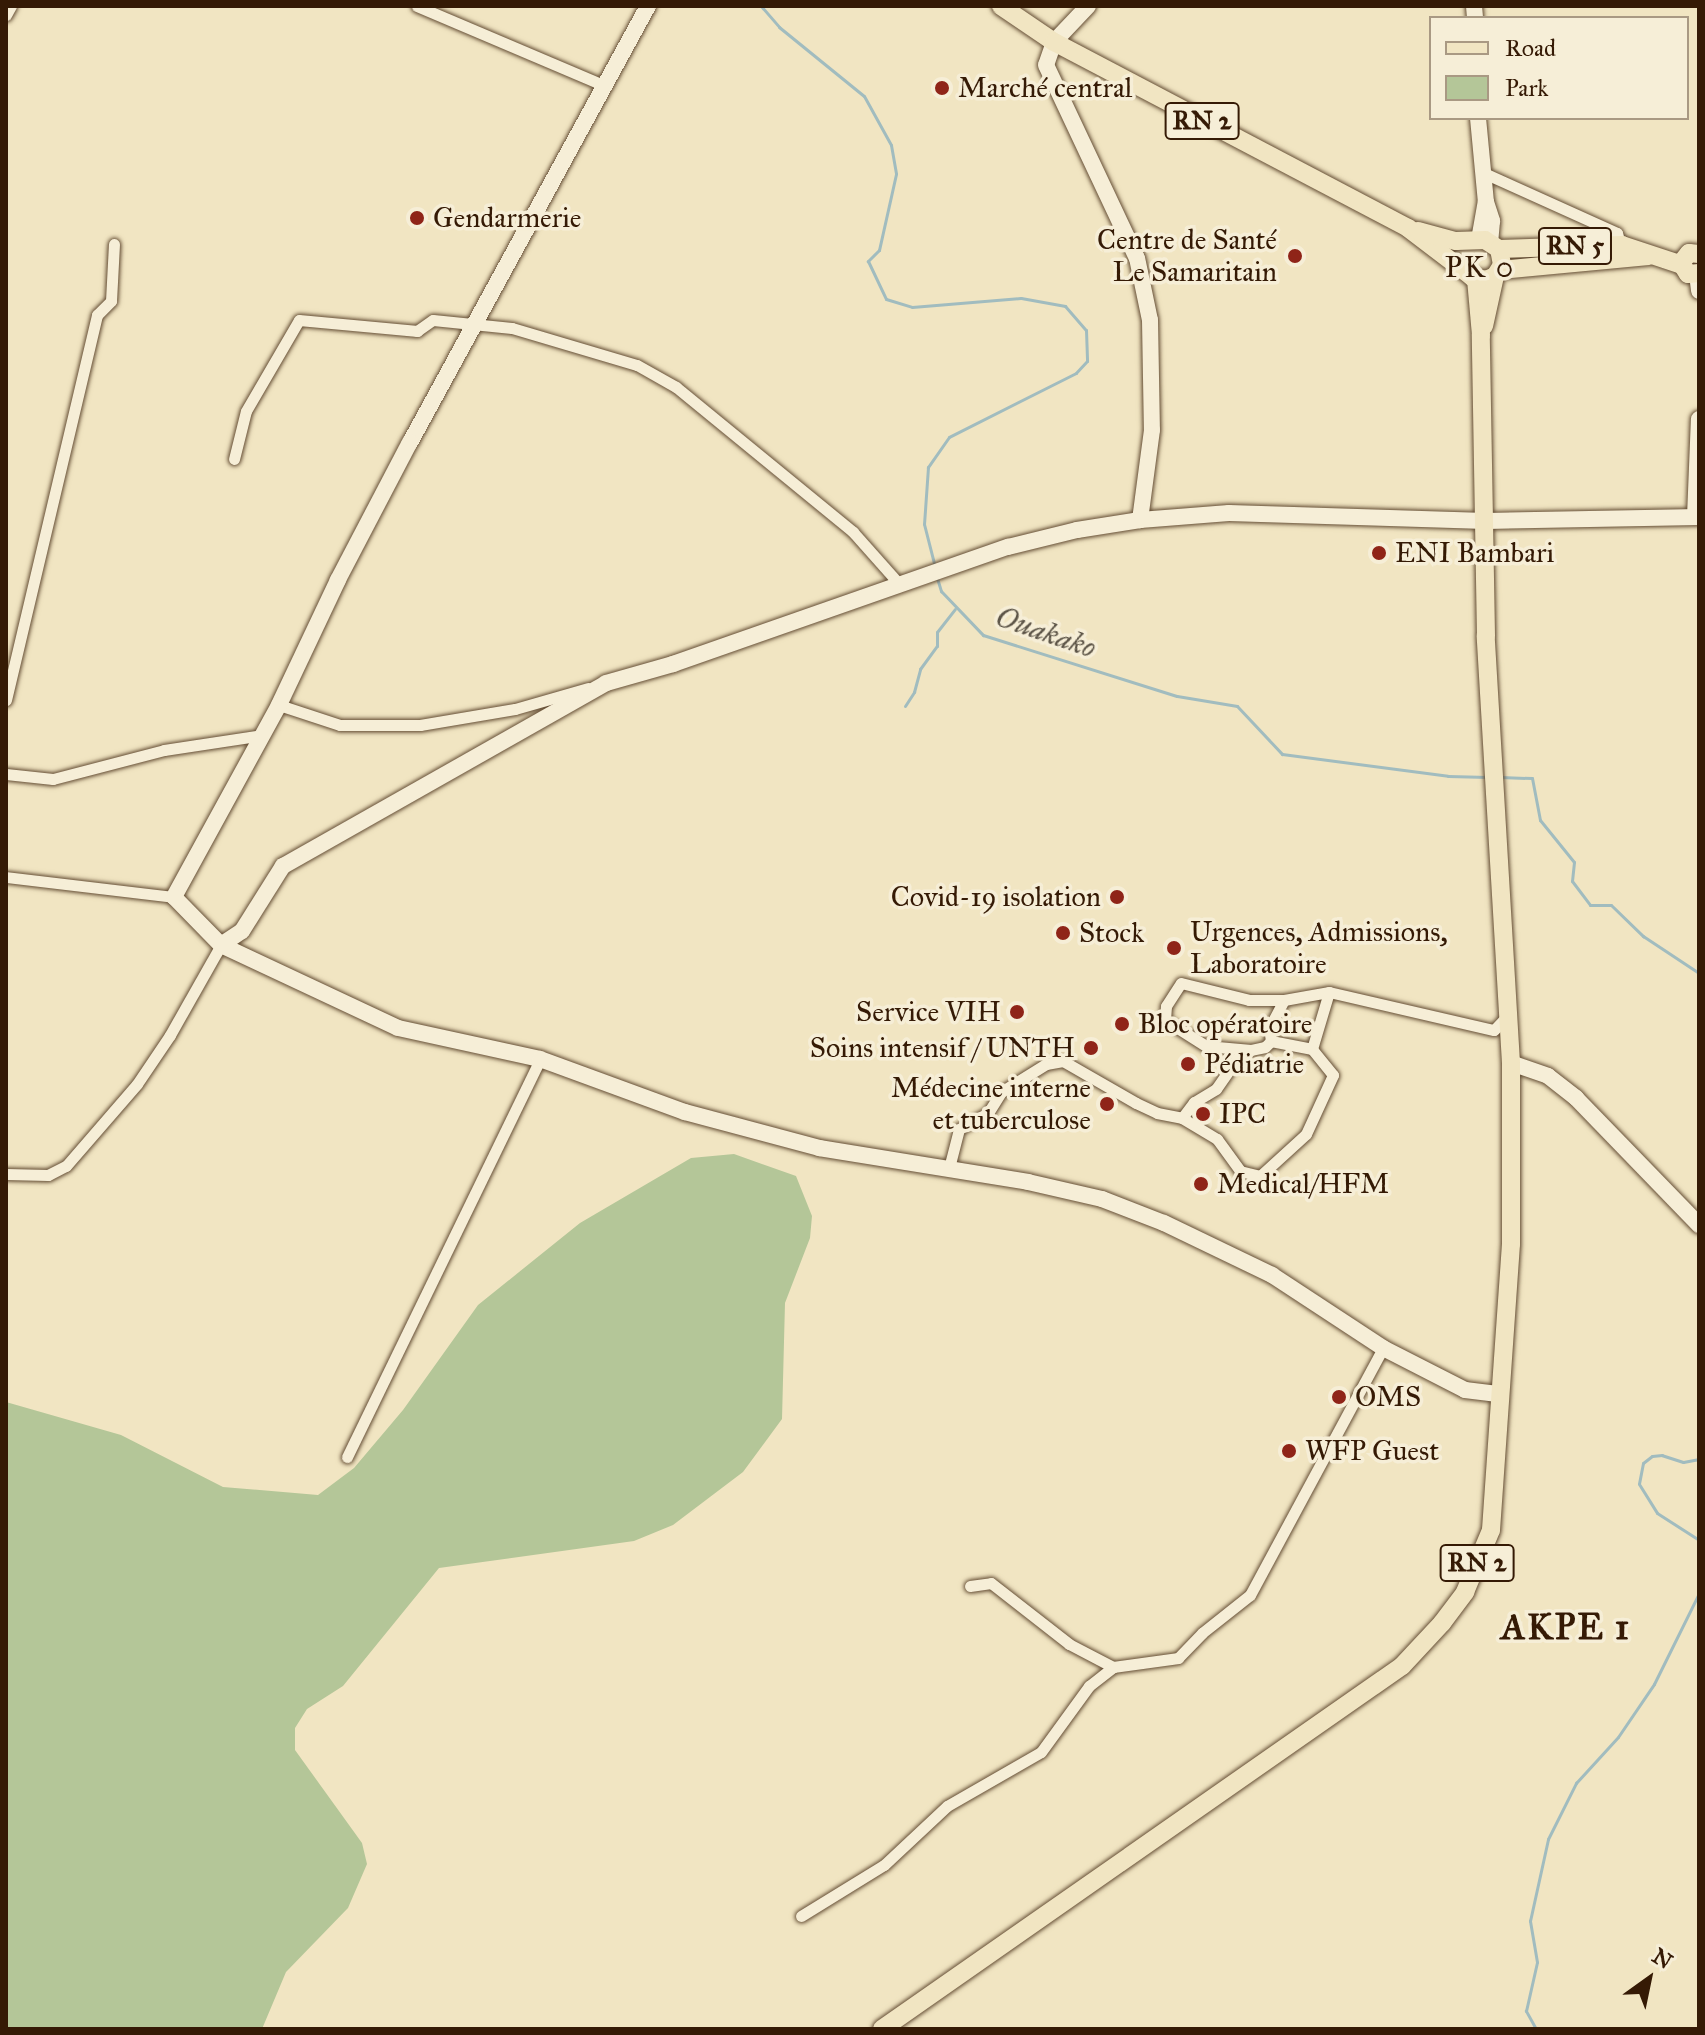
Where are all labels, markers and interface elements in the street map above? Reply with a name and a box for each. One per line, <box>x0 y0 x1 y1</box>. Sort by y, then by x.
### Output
legend <box>1429 16 1689 120</box>
text: Road <box>1505 33 1556 63</box>
place label: Marché central <box>958 71 1132 105</box>
text: Park <box>1505 73 1548 103</box>
marker: Marché central <box>933 79 951 97</box>
road number: RN 2 <box>1164 99 1240 143</box>
place label: Gendarmerie <box>433 201 581 235</box>
marker: Gendarmerie <box>408 209 426 227</box>
place label: Centre de Santé Le Samaritain <box>1097 223 1277 289</box>
road number: RN 5 <box>1537 224 1613 268</box>
marker: Centre de Santé Le Samaritain <box>1284 245 1306 267</box>
district label: PK 0 <box>1445 249 1515 285</box>
place label: ENI Bambari <box>1395 536 1554 570</box>
marker: ENI Bambari <box>1370 544 1388 562</box>
water label: Ouakako <box>991 598 1101 666</box>
place label: Covid-19 isolation <box>891 880 1101 914</box>
marker: Covid-19 isolation <box>1108 888 1126 906</box>
place label: Urgences, Admissions, Laboratoire <box>1190 915 1448 981</box>
place label: Stock <box>1079 916 1144 950</box>
marker: Stock <box>1054 924 1072 942</box>
marker: Urgences, Admissions, Laboratoire <box>1165 939 1183 957</box>
place label: Service VIH <box>856 995 1001 1029</box>
marker: Service VIH <box>1008 1003 1026 1021</box>
place label: Bloc opératoire <box>1138 1007 1312 1041</box>
marker: Bloc opératoire <box>1113 1015 1131 1033</box>
place label: Soins intensif / UNTH <box>810 1031 1075 1065</box>
marker: Soins intensif / UNTH <box>1082 1039 1100 1057</box>
place label: Pédiatrie <box>1204 1047 1304 1081</box>
marker: Pédiatrie <box>1179 1055 1197 1073</box>
place label: Médecine interne et tuberculose <box>891 1071 1091 1137</box>
marker: Médecine interne et tuberculose <box>1098 1095 1116 1113</box>
place label: IPC <box>1219 1097 1266 1131</box>
marker: IPC <box>1194 1105 1212 1123</box>
place label: Medical/HFM <box>1217 1167 1389 1201</box>
marker: Medical/HFM <box>1192 1175 1210 1193</box>
place label: OMS <box>1355 1380 1421 1414</box>
marker: OMS <box>1330 1388 1348 1406</box>
place label: WFP Guest <box>1305 1434 1439 1468</box>
marker: WFP Guest <box>1280 1442 1298 1460</box>
road number: RN 2 <box>1439 1541 1515 1585</box>
district label: AKPE 1 <box>1501 1606 1631 1650</box>
north arrow <box>1609 1939 1689 2019</box>
text: N <box>1647 1942 1678 1975</box>

